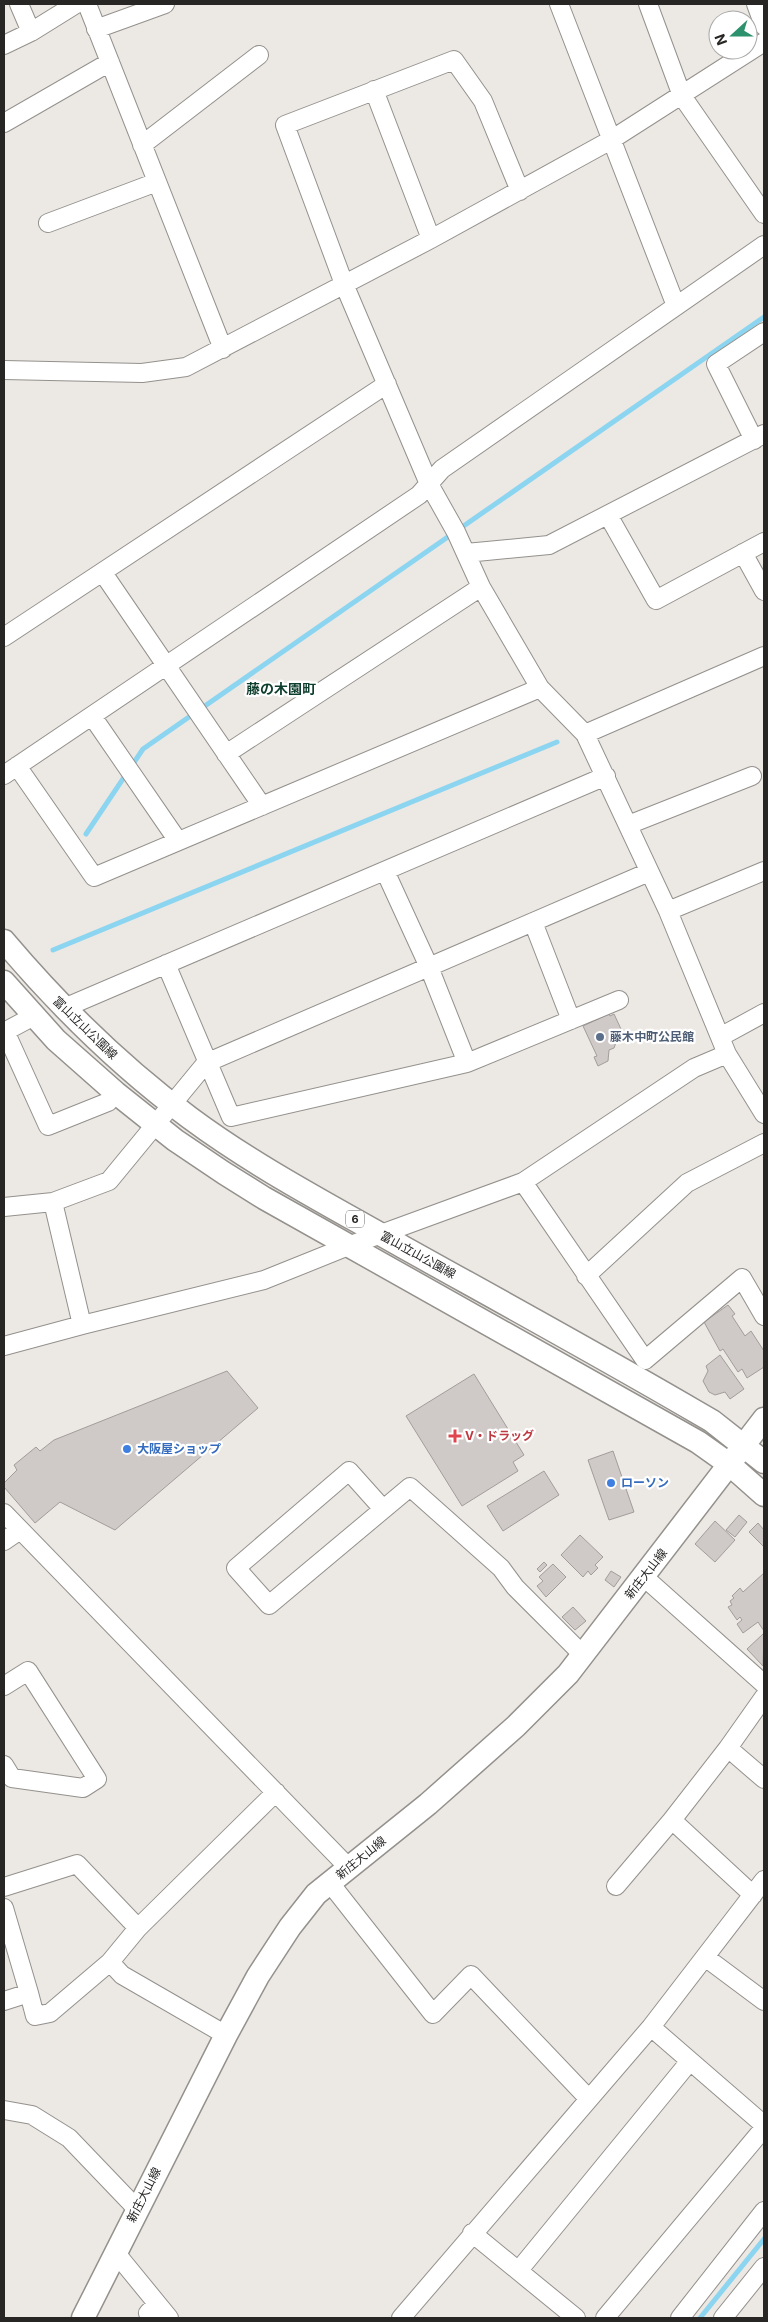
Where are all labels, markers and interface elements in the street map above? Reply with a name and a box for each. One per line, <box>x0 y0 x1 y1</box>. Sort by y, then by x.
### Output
north arrow <box>708 10 758 60</box>
text: N <box>711 32 730 48</box>
district label: 藤の木園町 <box>246 680 316 697</box>
street label: 富山立山公園線 <box>50 993 121 1062</box>
place label: 藤木中町公民館 <box>610 1029 694 1044</box>
marker: 藤木中町公民館 <box>594 1031 606 1043</box>
road number: 6 <box>346 1210 364 1228</box>
street label: 富山立山公園線 <box>378 1228 459 1281</box>
place label: V・ドラッグ <box>465 1428 534 1443</box>
marker: V・ドラッグ <box>449 1430 461 1442</box>
place label: 大阪屋ショップ <box>137 1441 221 1456</box>
marker: 大阪屋ショップ <box>121 1443 133 1455</box>
place label: ローソン <box>621 1475 669 1490</box>
marker: ローソン <box>605 1477 617 1489</box>
street label: 新庄大山線 <box>621 1545 670 1602</box>
street label: 新庄大山線 <box>333 1833 389 1882</box>
street label: 新庄大山線 <box>123 2165 164 2225</box>

